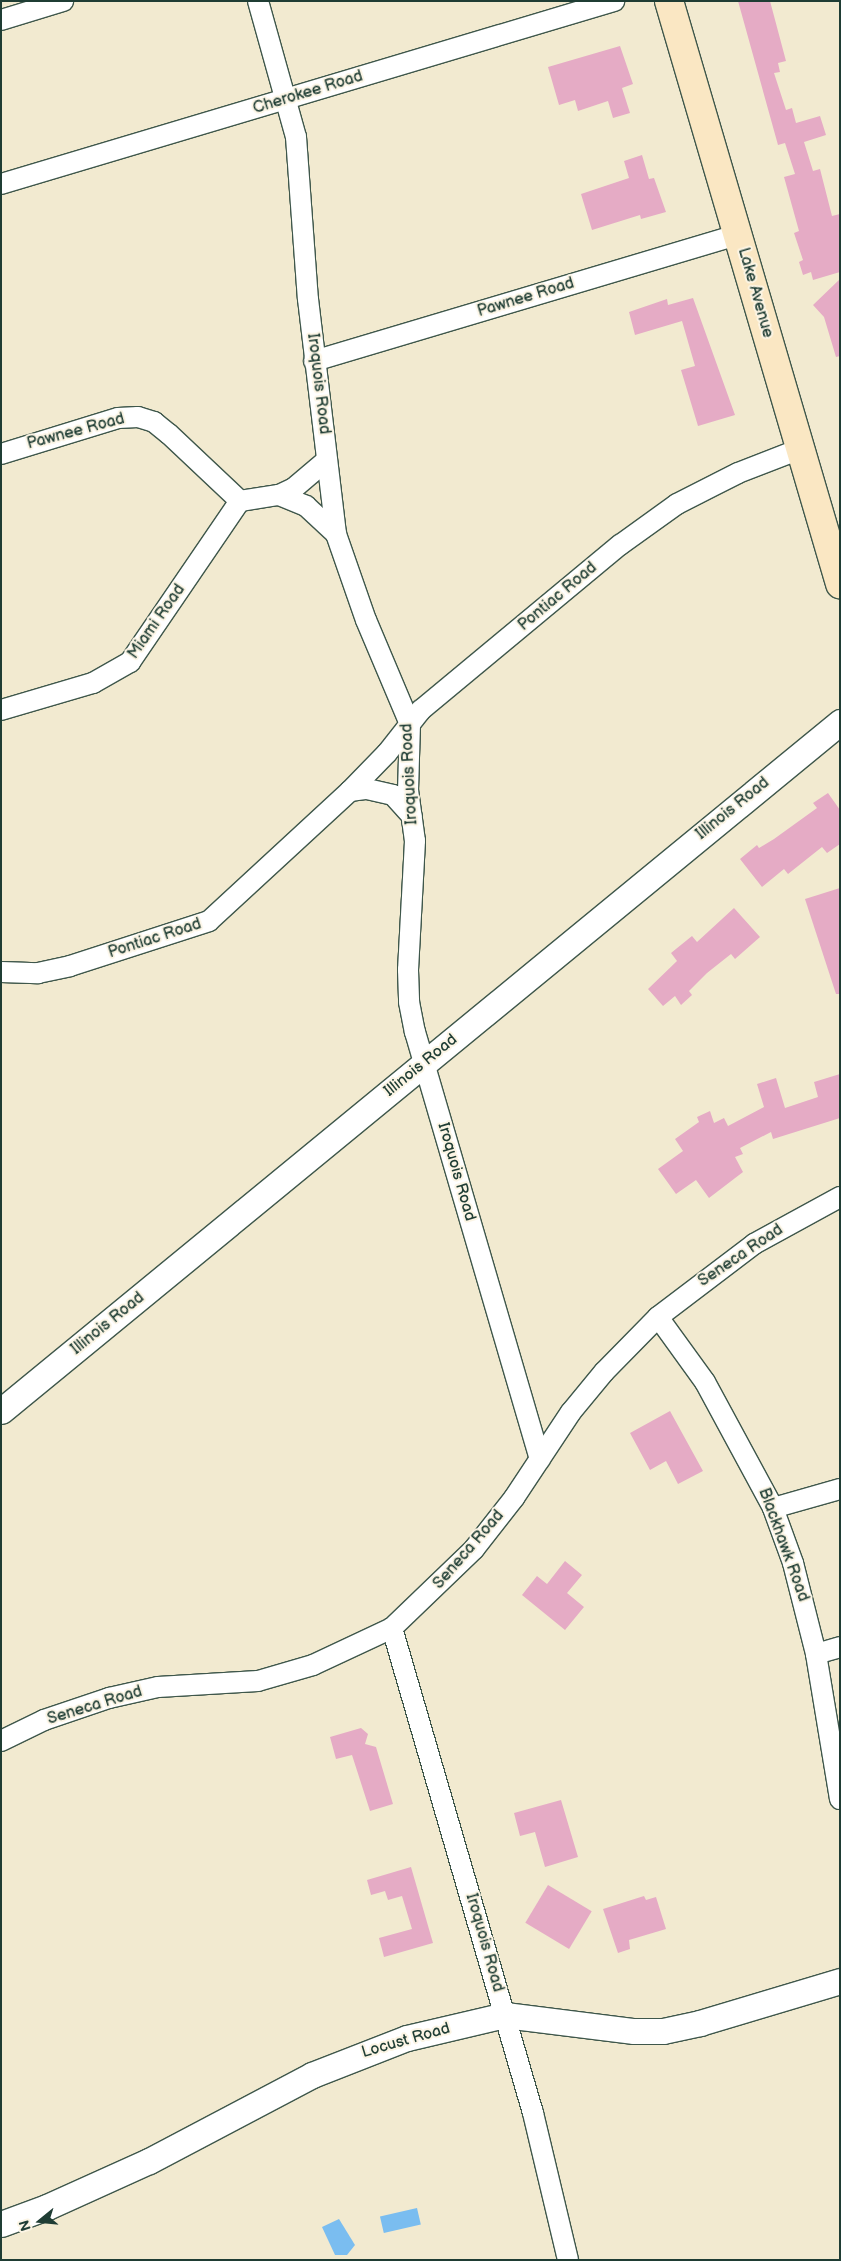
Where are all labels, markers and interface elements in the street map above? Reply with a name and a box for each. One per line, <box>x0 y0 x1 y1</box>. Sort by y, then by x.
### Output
street label: Cherokee Road <box>251 67 365 119</box>
street label: Lake Avenue <box>733 246 777 340</box>
street label: Pawnee Road <box>475 274 577 322</box>
street label: Iroquois Road <box>302 332 334 436</box>
street label: Pawnee Road <box>25 410 127 454</box>
street label: Pontiac Road <box>515 559 601 635</box>
street label: Miami Road <box>124 581 190 663</box>
street label: Iroquois Road <box>398 723 422 825</box>
street label: Illinois Road <box>693 774 773 844</box>
street label: Pontiac Road <box>106 915 204 963</box>
street label: Illinois Road <box>381 1031 461 1101</box>
street label: Iroquois Road <box>433 1121 479 1223</box>
street label: Seneca Road <box>695 1221 787 1291</box>
street label: Illinois Road <box>68 1289 148 1359</box>
street label: Blackhawk Road <box>754 1486 812 1604</box>
street label: Seneca Road <box>430 1507 508 1593</box>
street label: Seneca Road <box>45 1682 145 1730</box>
street label: Iroquois Road <box>461 1892 507 1994</box>
street label: Locust Road <box>360 2019 452 2063</box>
north arrow <box>15 2196 65 2246</box>
text: N <box>16 2218 35 2233</box>

